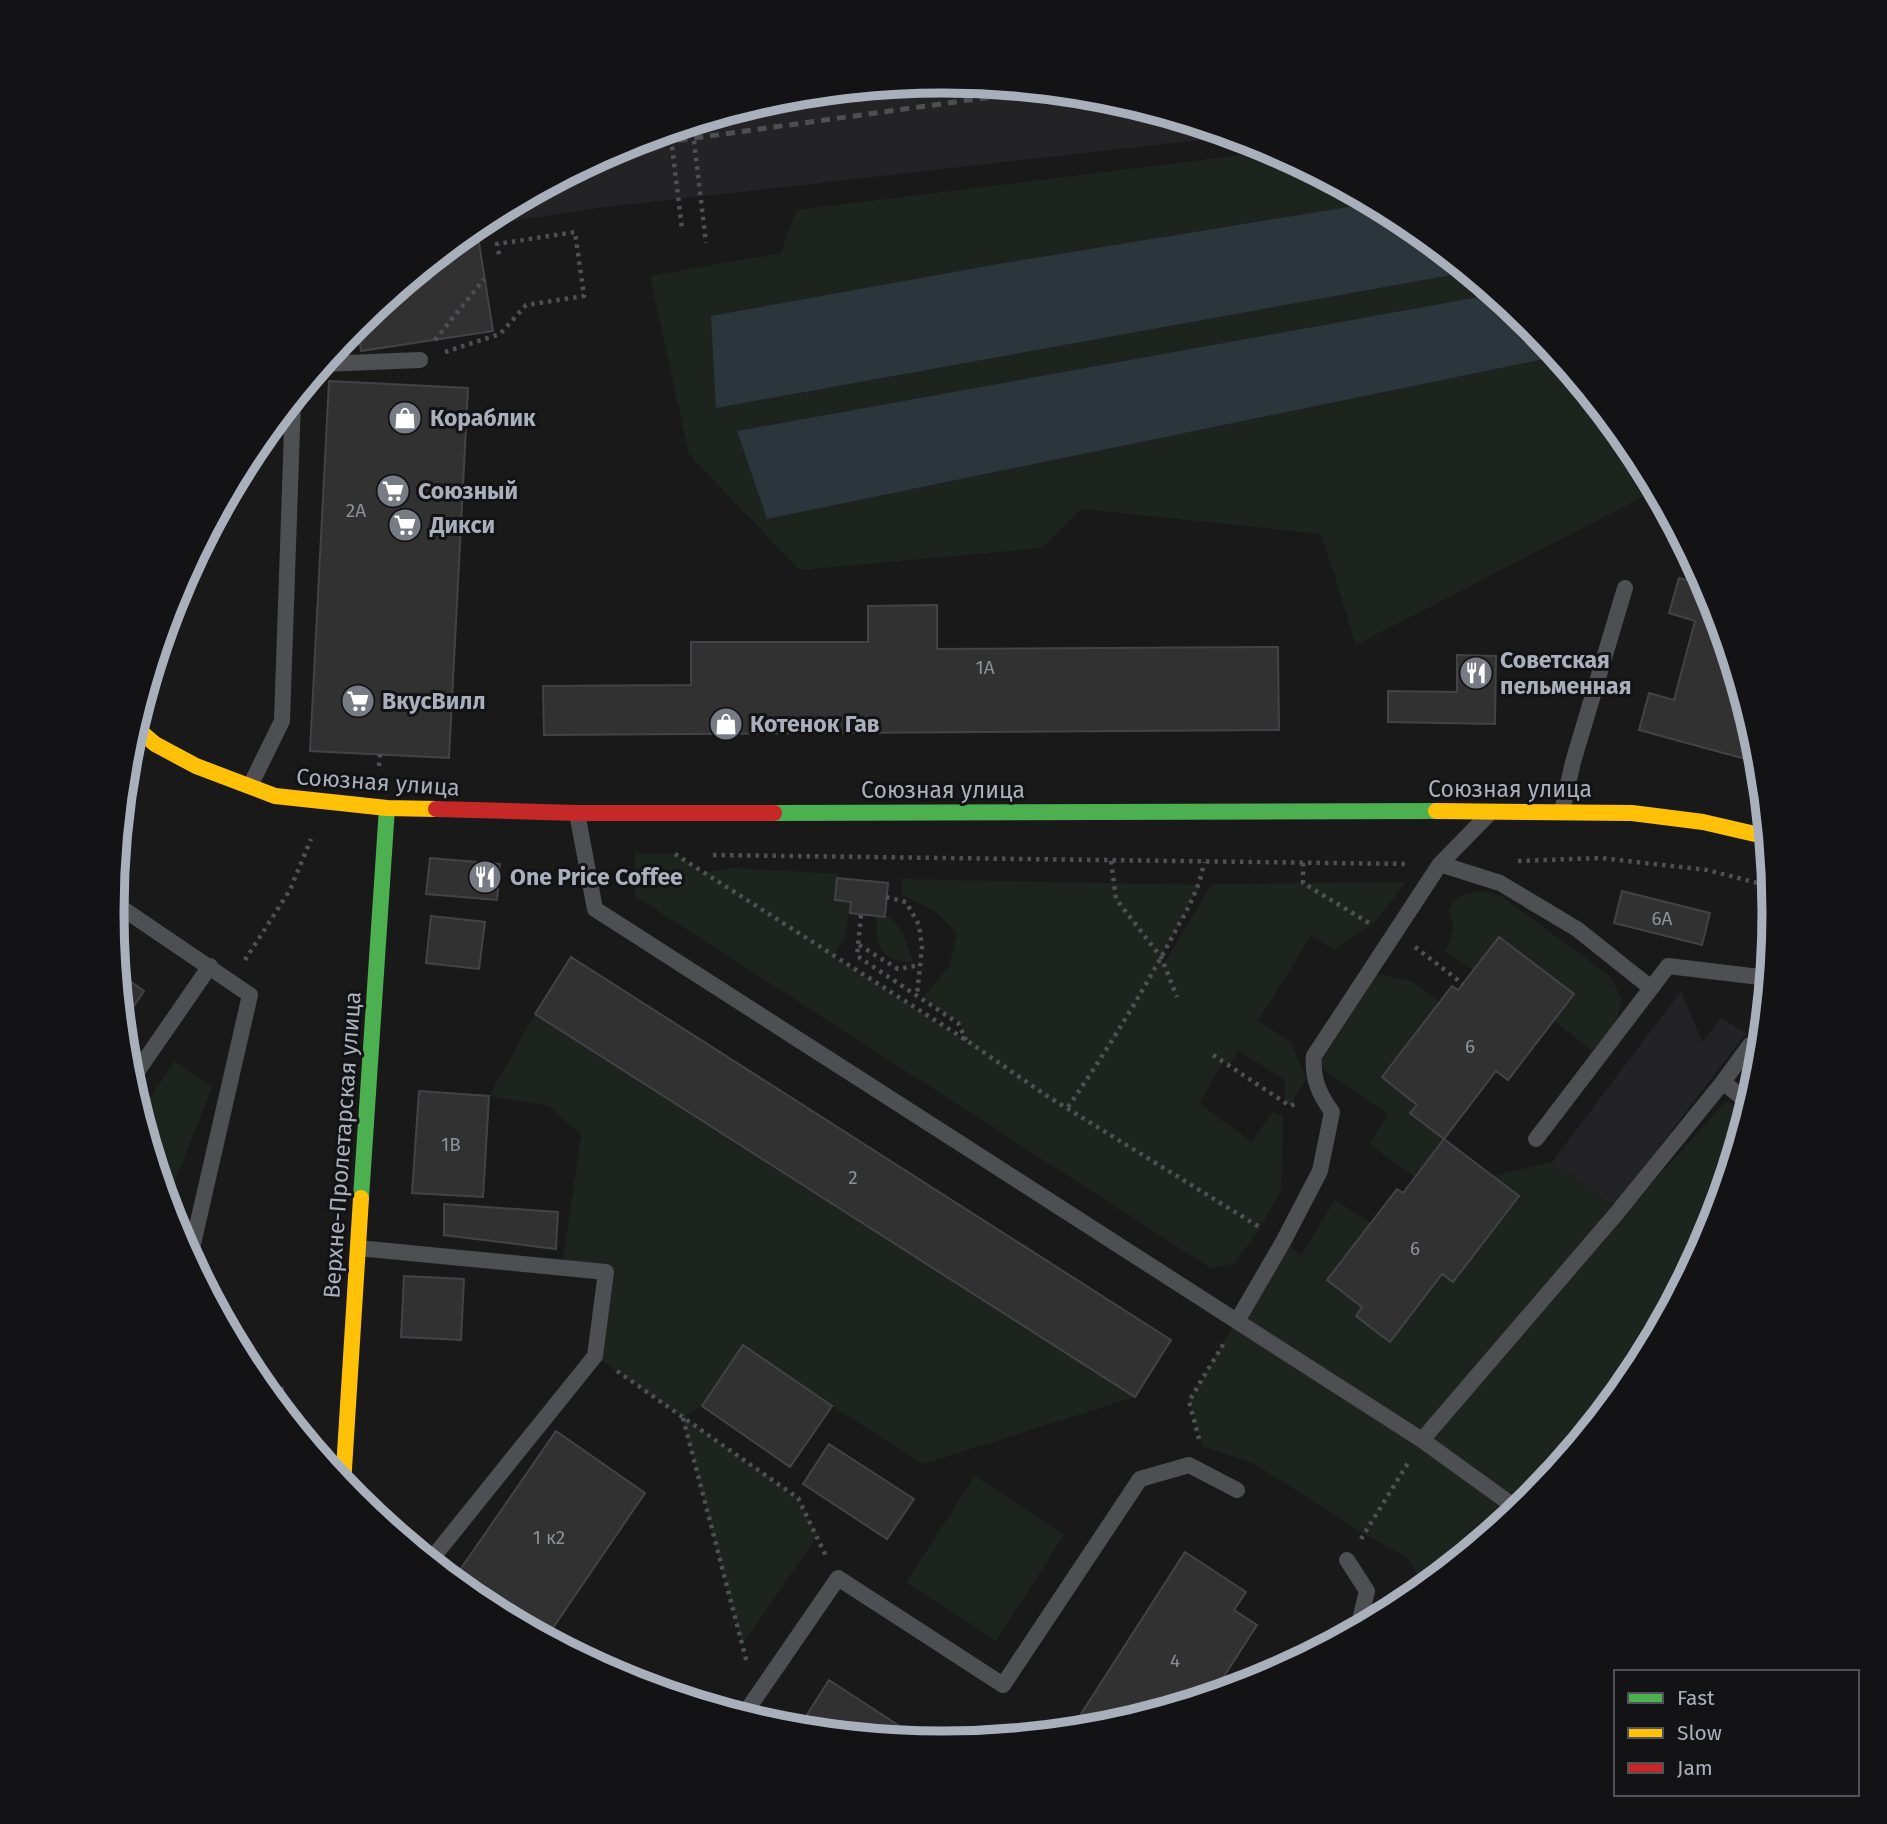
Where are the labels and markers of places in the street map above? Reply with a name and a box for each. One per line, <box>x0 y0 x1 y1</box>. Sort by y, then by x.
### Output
shop icon: Кораблик <box>386 399 424 437</box>
place label: Кораблик <box>430 404 536 432</box>
supermarket icon: Союзный <box>374 472 412 510</box>
place label: Союзный <box>418 477 518 505</box>
supermarket icon: Дикси <box>386 506 424 544</box>
place label: Дикси <box>429 511 495 539</box>
place label: Советская пельменная <box>1500 646 1632 700</box>
restaurant icon: Советская пельменная <box>1457 654 1495 692</box>
supermarket icon: ВкусВилл <box>339 682 377 720</box>
place label: ВкусВилл <box>382 687 486 715</box>
shop icon: Котенок Гав <box>707 705 745 743</box>
place label: Котенок Гав <box>750 710 880 738</box>
restaurant icon: One Price Coffee <box>466 858 504 896</box>
place label: One Price Coffee <box>510 863 683 891</box>

